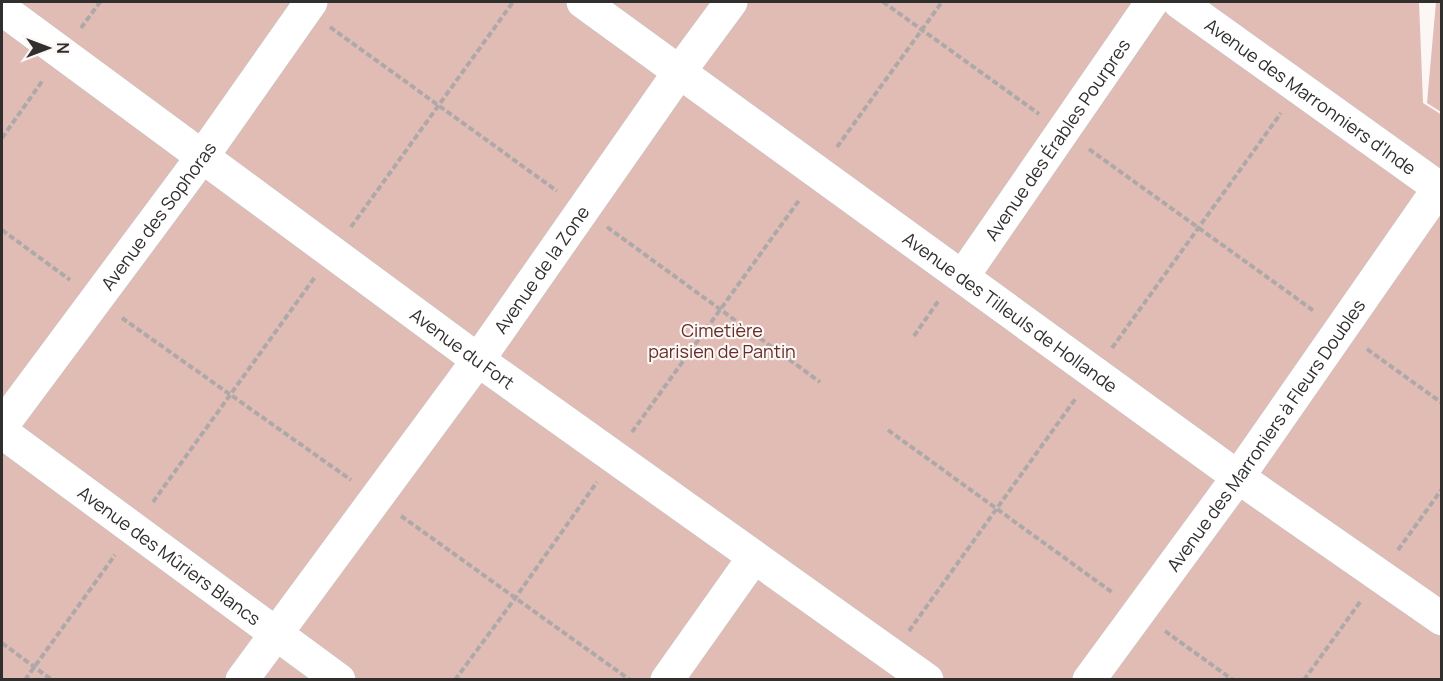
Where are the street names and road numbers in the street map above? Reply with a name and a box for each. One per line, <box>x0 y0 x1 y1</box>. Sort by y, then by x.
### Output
street label: Avenue des Marronniers d'Inde <box>1200 13 1421 180</box>
street label: Avenue des Érables Pourpres <box>979 34 1135 245</box>
street label: Avenue des Sophoras <box>95 137 221 295</box>
street label: Avenue de la Zone <box>488 201 594 338</box>
street label: Avenue des Tilleuls de Hollande <box>898 226 1123 398</box>
street label: Avenue des Marroniers à Fleurs Doubles <box>1161 294 1370 576</box>
street label: Avenue du Fort <box>406 302 519 394</box>
street label: Avenue des Mûriers Blancs <box>73 480 266 630</box>

